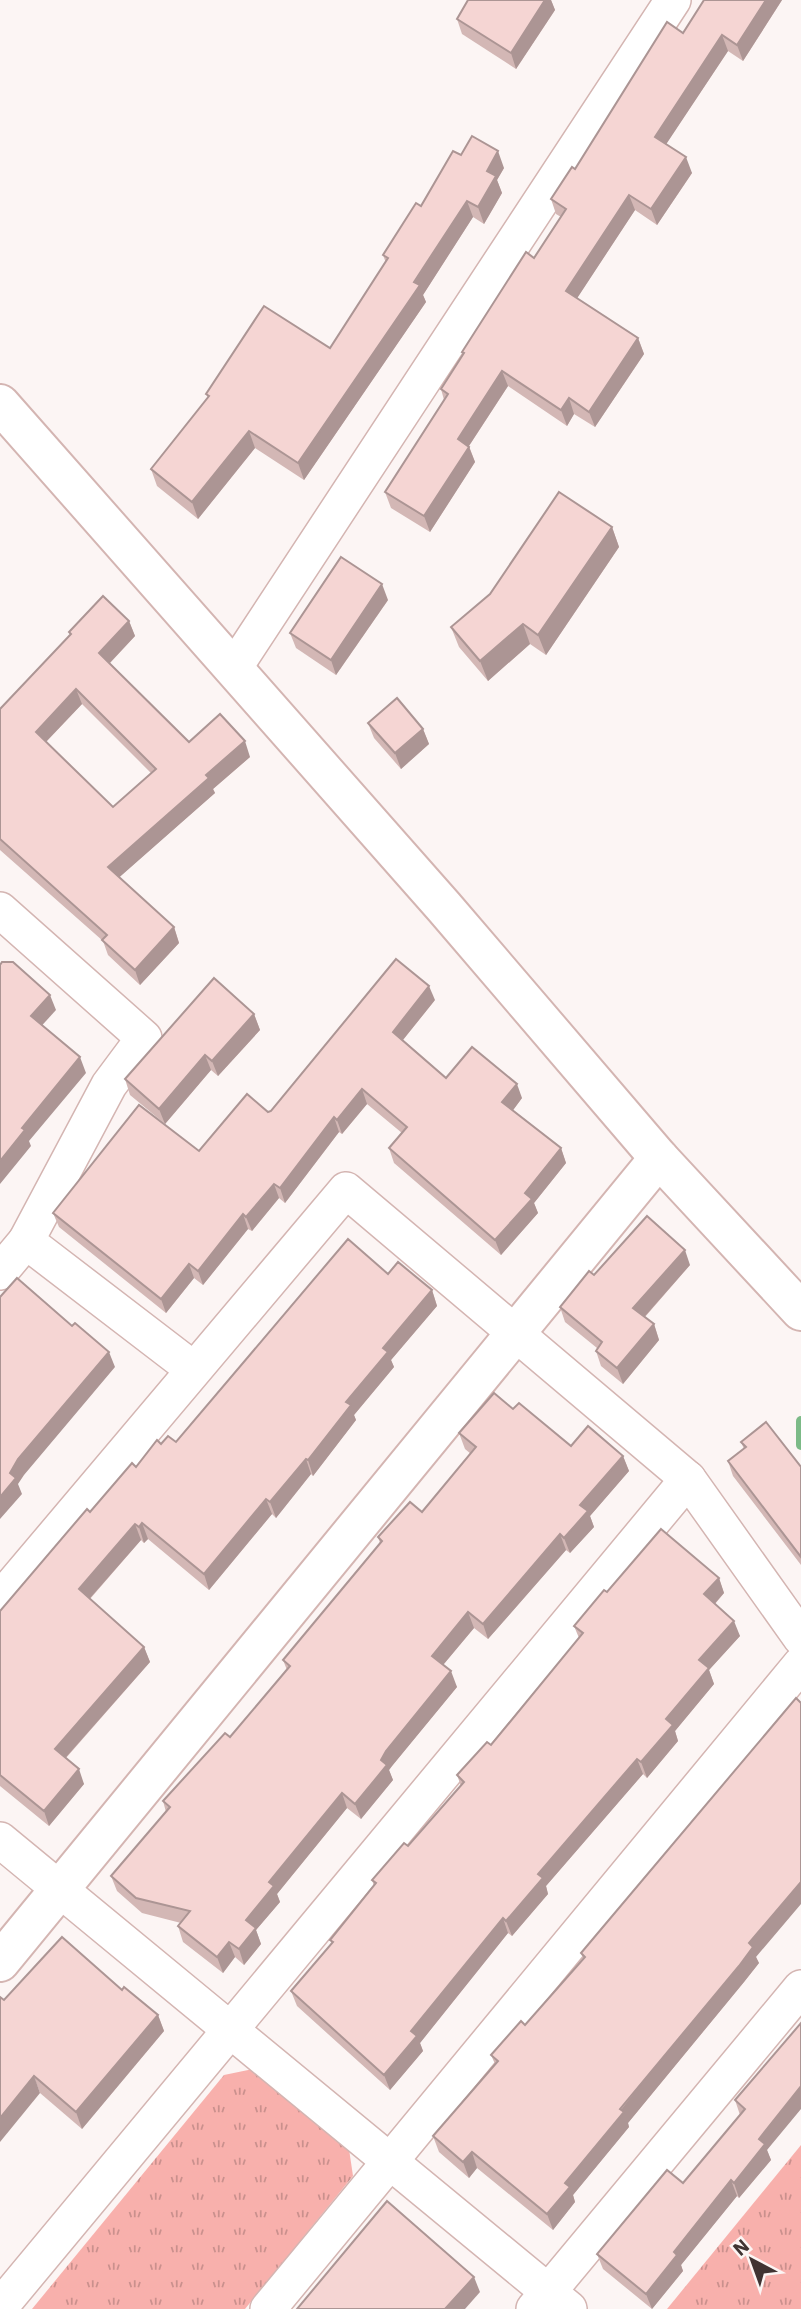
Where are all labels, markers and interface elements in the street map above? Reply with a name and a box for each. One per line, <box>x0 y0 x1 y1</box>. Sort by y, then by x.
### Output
north arrow <box>717 2225 787 2295</box>
text: N <box>728 2234 754 2261</box>

